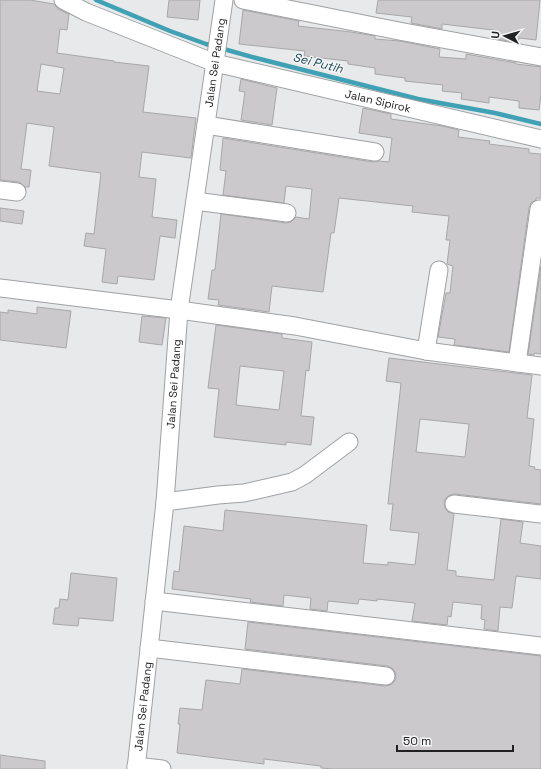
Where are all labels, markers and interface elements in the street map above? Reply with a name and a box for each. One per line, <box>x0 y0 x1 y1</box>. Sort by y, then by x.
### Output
north arrow <box>485 16 525 56</box>
street label: Jalan Sei Padang <box>202 17 228 108</box>
text: U <box>488 31 502 39</box>
water label: Sei Putih <box>291 49 345 77</box>
street label: Jalan Sipirok <box>344 87 412 115</box>
street label: Jalan Sei Padang <box>163 339 184 429</box>
street label: Jalan Sei Padang <box>131 661 155 752</box>
scale bar <box>397 727 513 753</box>
text: 50 m <box>403 733 431 749</box>

